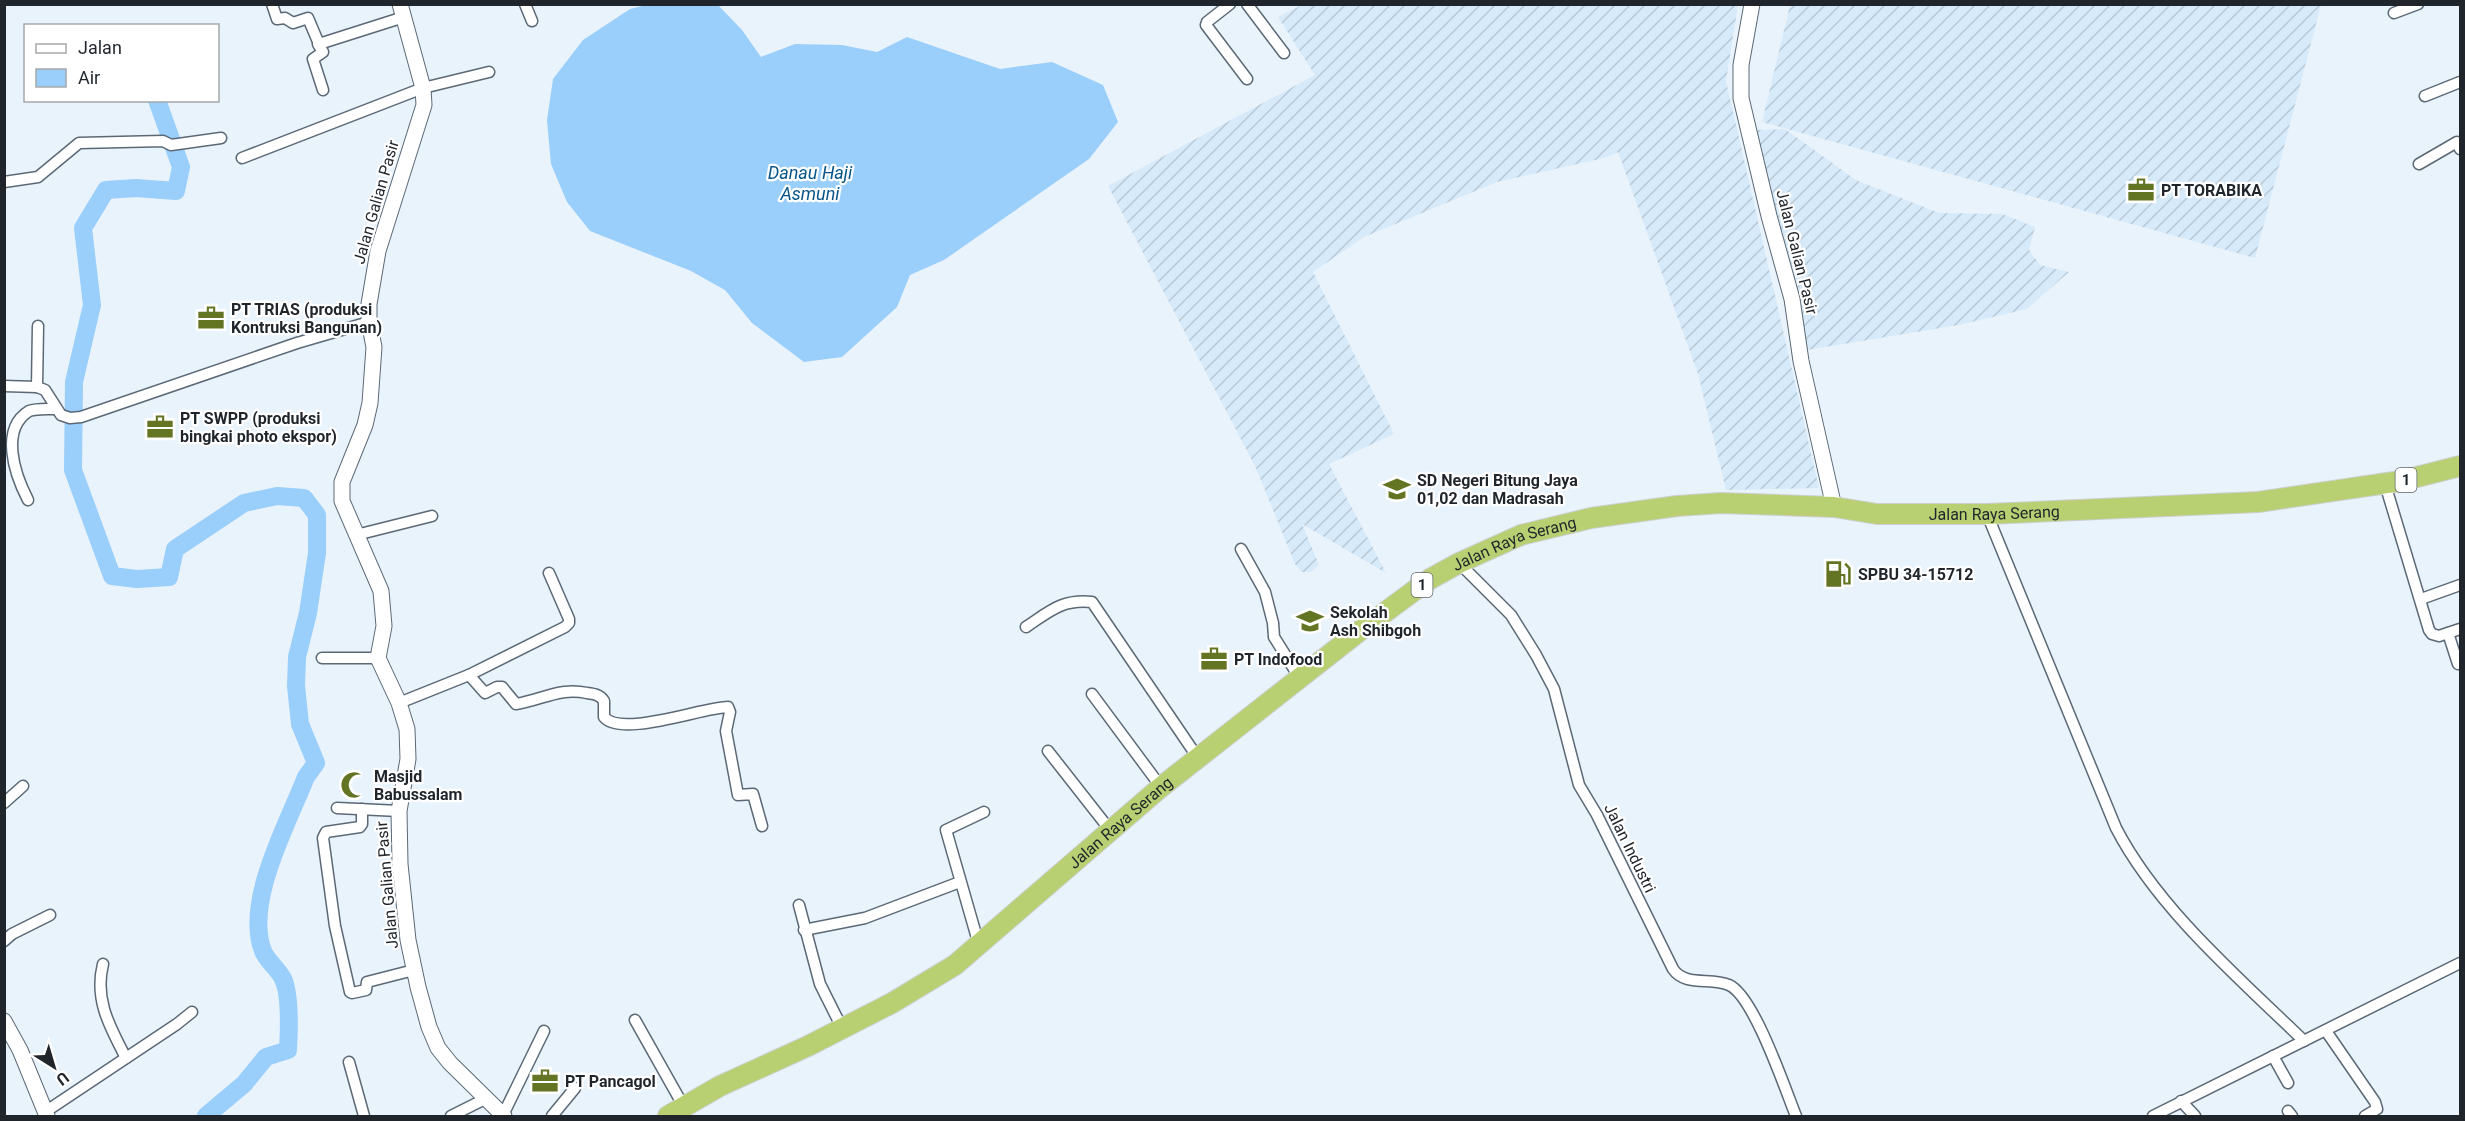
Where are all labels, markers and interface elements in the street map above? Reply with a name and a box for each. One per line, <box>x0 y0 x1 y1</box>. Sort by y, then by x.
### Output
legend <box>24 24 219 102</box>
text: Jalan <box>78 37 122 58</box>
text: Air <box>78 67 100 88</box>
street label: Jalan Galian Pasir <box>349 137 403 266</box>
water label: Danau Haji Asmuni <box>768 162 853 204</box>
office icon: PT TORABIKA <box>2126 175 2156 205</box>
place label: PT TORABIKA <box>2161 181 2262 200</box>
street label: Jalan Galian Pasir <box>1772 188 1822 317</box>
place label: PT TRIAS (produksi Kontruksi Bangunan) <box>231 300 382 337</box>
office icon: PT TRIAS (produksi Kontruksi Bangunan) <box>196 303 226 333</box>
place label: PT SWPP (produksi bingkai photo ekspor) <box>180 409 337 446</box>
office icon: PT SWPP (produksi bingkai photo ekspor) <box>145 412 175 442</box>
road number: 1 <box>2396 468 2416 492</box>
place label: SD Negeri Bitung Jaya 01,02 dan Madrasah <box>1417 471 1578 508</box>
school or university icon: SD Negeri Bitung Jaya 01,02 dan Madrasah <box>1382 474 1412 504</box>
street label: Jalan Raya Serang <box>1929 501 2060 524</box>
street label: Jalan Raya Serang <box>1449 512 1578 575</box>
fuel station icon: SPBU 34-15712 <box>1823 559 1853 589</box>
place label: SPBU 34-15712 <box>1858 565 1973 584</box>
road number: 1 <box>1412 573 1432 597</box>
place label: Sekolah Ash Shibgoh <box>1330 603 1421 640</box>
school or university icon: Sekolah Ash Shibgoh <box>1295 606 1325 636</box>
office icon: PT Indofood <box>1199 644 1229 674</box>
place label: PT Indofood <box>1234 650 1322 669</box>
place label: Masjid Babussalam <box>374 767 462 804</box>
mosque icon: Masjid Babussalam <box>339 770 369 800</box>
street label: Jalan Raya Serang <box>1064 772 1176 872</box>
street label: Jalan Industri <box>1600 800 1660 896</box>
street label: Jalan Galian Pasir <box>372 820 402 950</box>
north arrow <box>24 1037 84 1097</box>
office icon: PT Pancagol <box>530 1066 560 1096</box>
text: U <box>53 1068 73 1089</box>
place label: PT Pancagol <box>565 1072 656 1091</box>

